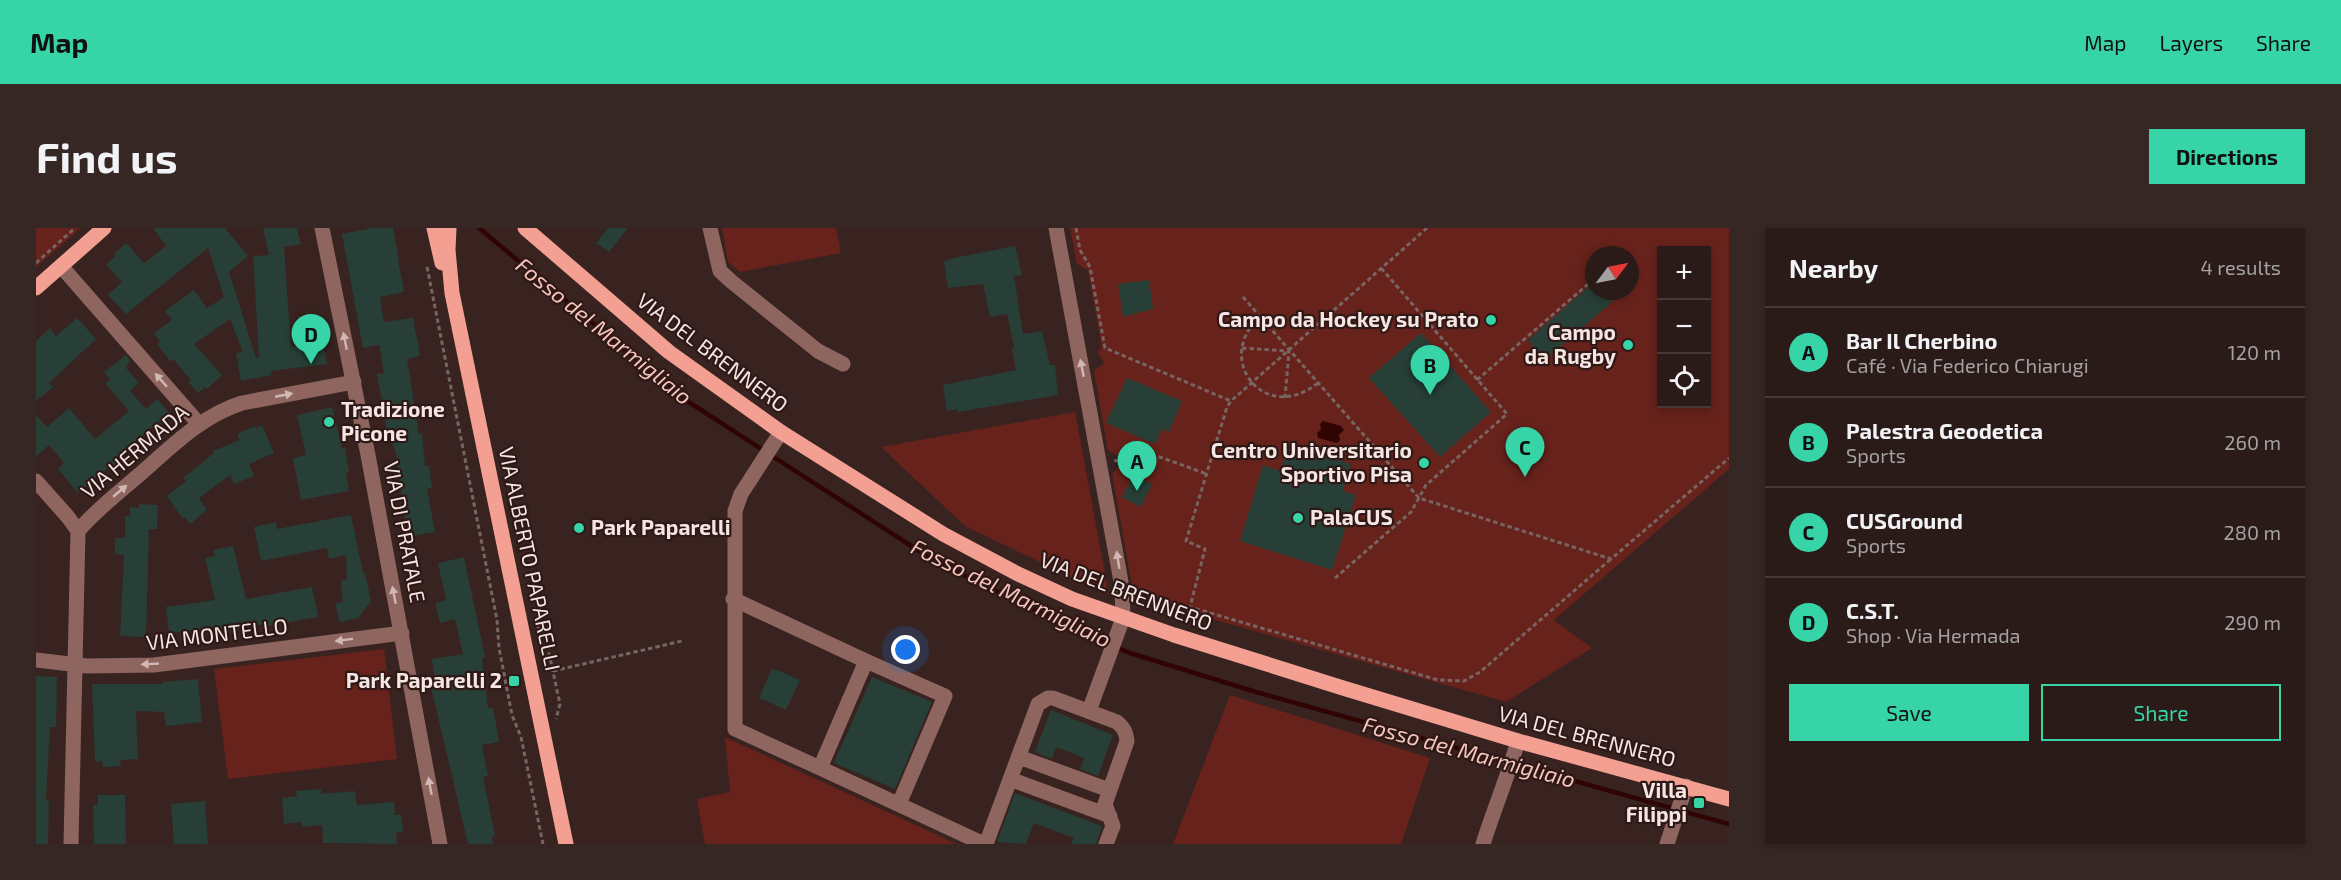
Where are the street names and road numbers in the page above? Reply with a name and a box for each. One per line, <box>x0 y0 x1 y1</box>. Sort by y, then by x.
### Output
street label: VIA DEL BRENNERO <box>633 287 793 417</box>
street label: VIA HERMADA <box>75 399 193 503</box>
street label: VIA ALBERTO PAPARELLI <box>495 444 566 673</box>
street label: VIA DI PRATALE <box>380 459 431 604</box>
street label: VIA DEL BRENNERO <box>1037 546 1216 635</box>
street label: VIA MONTELLO <box>145 612 289 655</box>
street label: VIA DEL BRENNERO <box>1496 700 1679 771</box>

